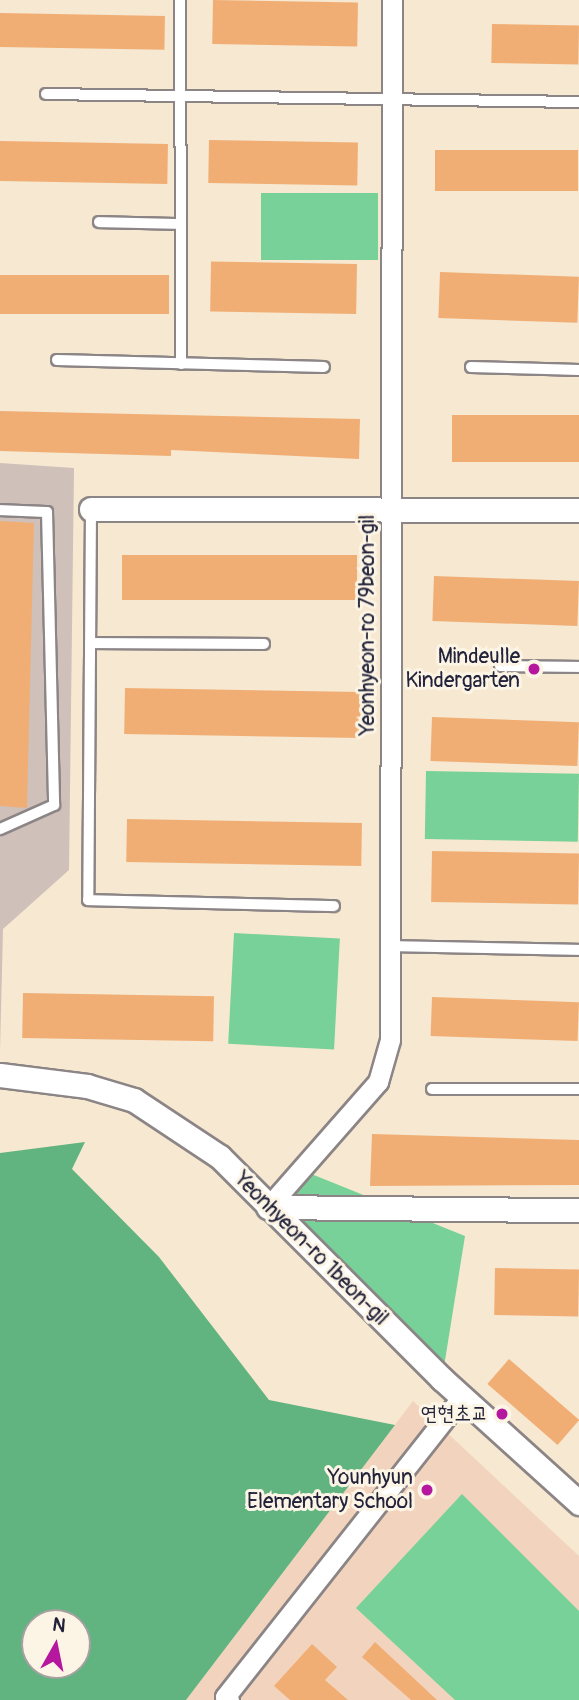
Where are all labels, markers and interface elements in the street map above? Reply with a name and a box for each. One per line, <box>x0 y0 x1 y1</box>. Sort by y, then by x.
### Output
street label: Yeonhyeon-ro 79beon-gil <box>355 515 381 735</box>
place label: Mindeulle Kindergarten <box>405 644 520 694</box>
marker: Mindeulle Kindergarten <box>526 661 542 677</box>
street label: Yeonhyeon-ro 1beon-gil <box>229 1167 393 1331</box>
place label: 연현초교 <box>420 1401 488 1427</box>
marker: 연현초교 <box>494 1406 510 1422</box>
place label: Younhyun Elementary School <box>247 1465 413 1515</box>
marker: Younhyun Elementary School <box>419 1482 435 1498</box>
north arrow <box>21 1609 91 1679</box>
text: N <box>51 1612 67 1638</box>

